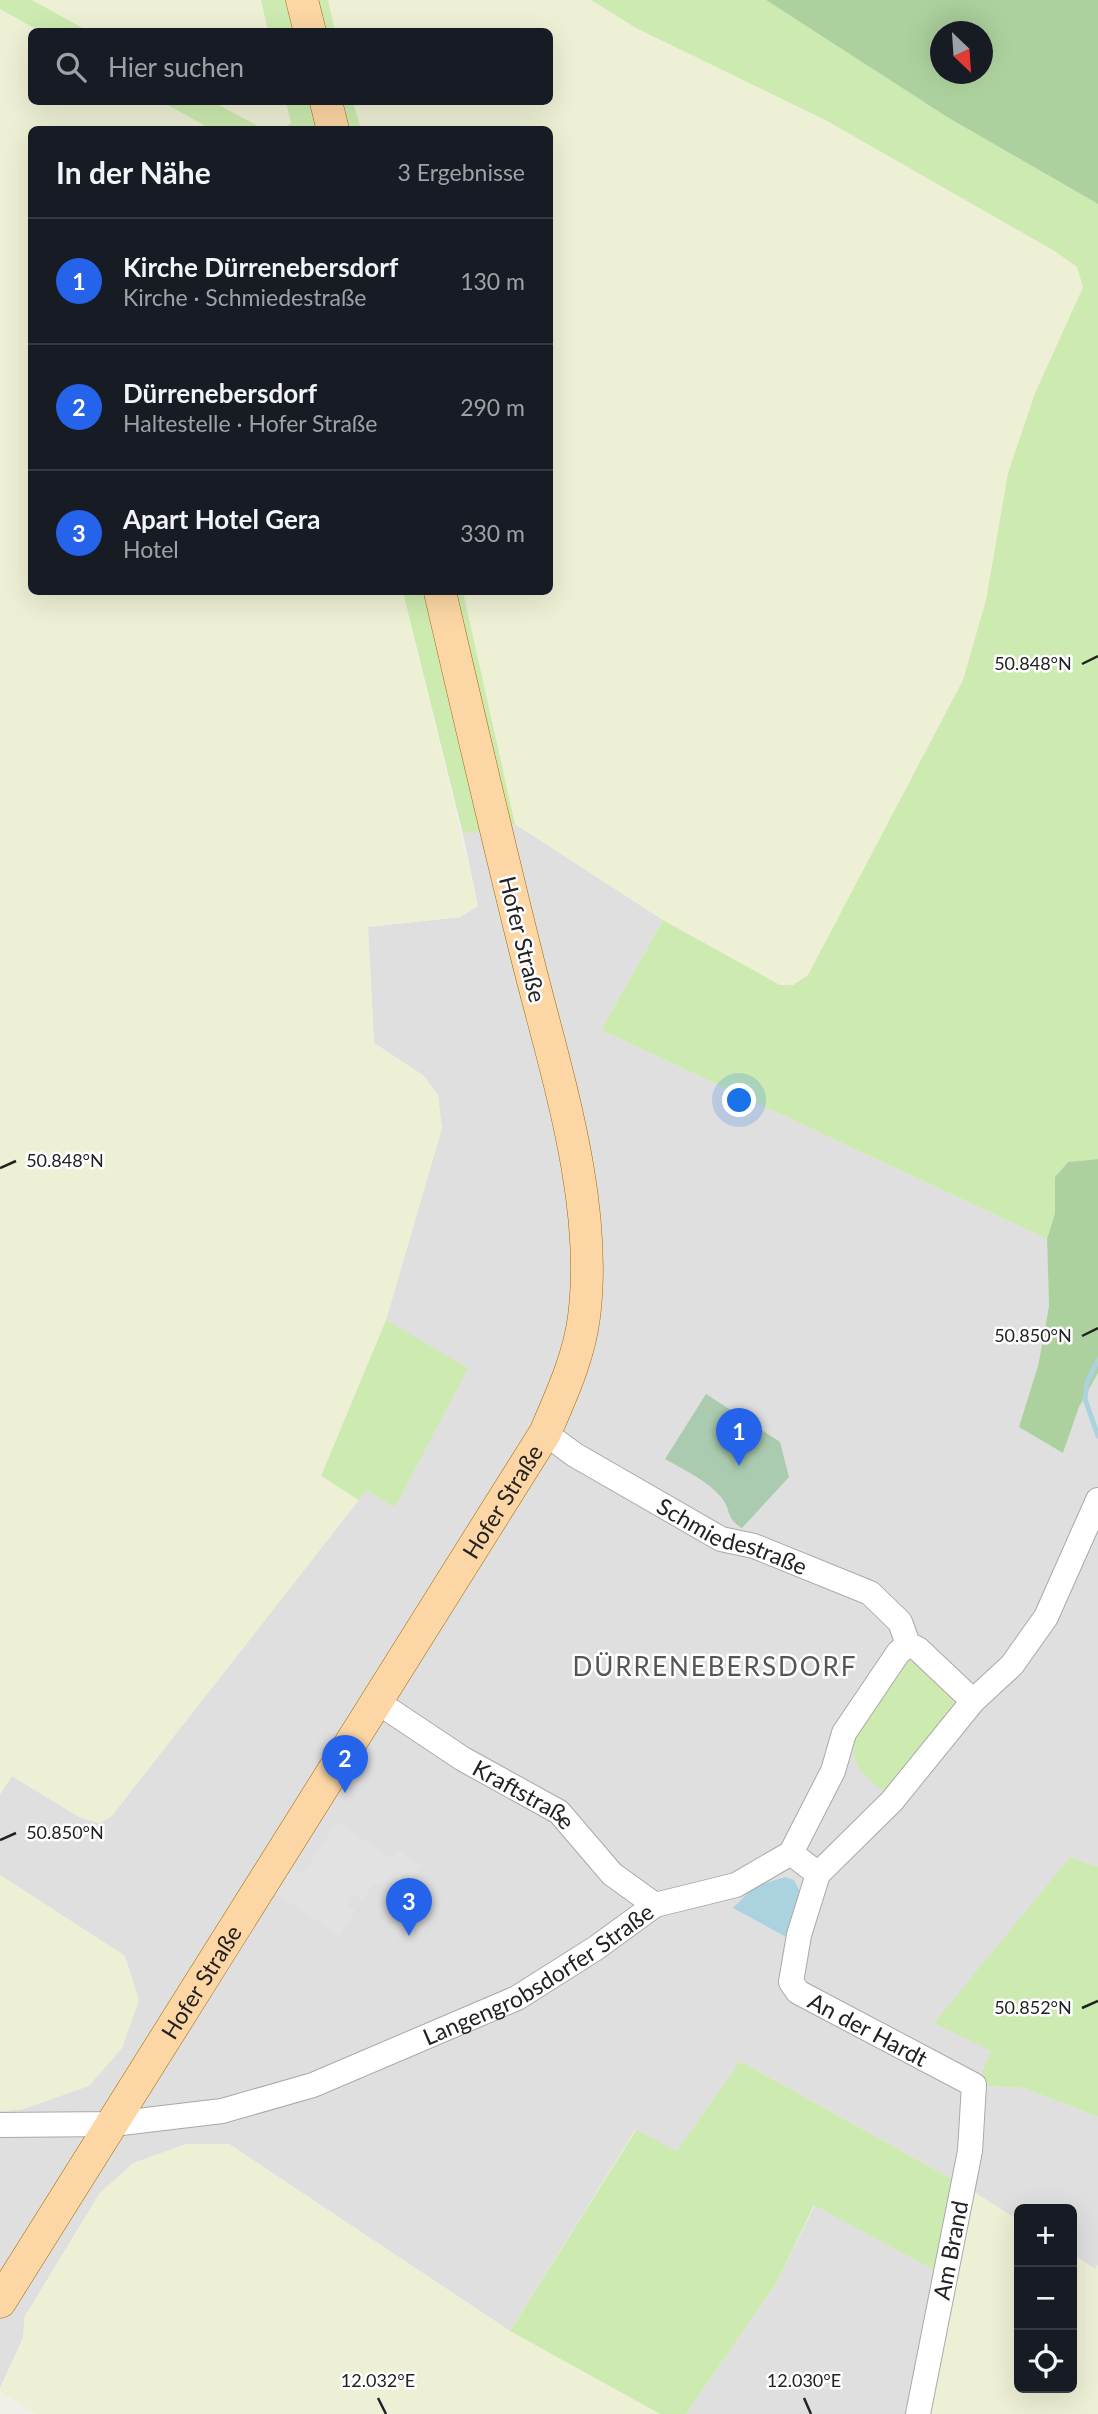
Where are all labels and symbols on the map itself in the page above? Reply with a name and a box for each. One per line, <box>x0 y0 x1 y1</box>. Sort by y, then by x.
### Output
north arrow <box>930 21 993 84</box>
text: 50.848°N <box>994 652 1072 674</box>
street label: Hofer Straße <box>494 873 552 1005</box>
your location <box>722 1083 756 1117</box>
text: 50.848°N <box>26 1149 104 1171</box>
text: 50.850°N <box>994 1324 1072 1346</box>
pin: 1 <box>716 1408 762 1466</box>
street label: Hofer Straße <box>456 1439 548 1564</box>
street label: Schmiedestraße <box>652 1491 811 1580</box>
district label: DÜRRENEBERSDORF <box>572 1650 858 1682</box>
pin: 2 <box>322 1735 368 1793</box>
street label: Kraftstraße <box>468 1753 581 1835</box>
text: 50.850°N <box>26 1821 104 1843</box>
pin: 3 <box>386 1878 432 1936</box>
street label: Langengrobsdorfer Straße <box>418 1897 659 2051</box>
street label: Hofer Straße <box>155 1920 247 2044</box>
street label: An der Hardt <box>804 1986 933 2072</box>
text: 50.852°N <box>994 1996 1072 2018</box>
street label: Am Brand <box>927 2198 973 2302</box>
text: 12.032°E <box>341 2369 415 2391</box>
text: 12.030°E <box>767 2369 841 2391</box>

